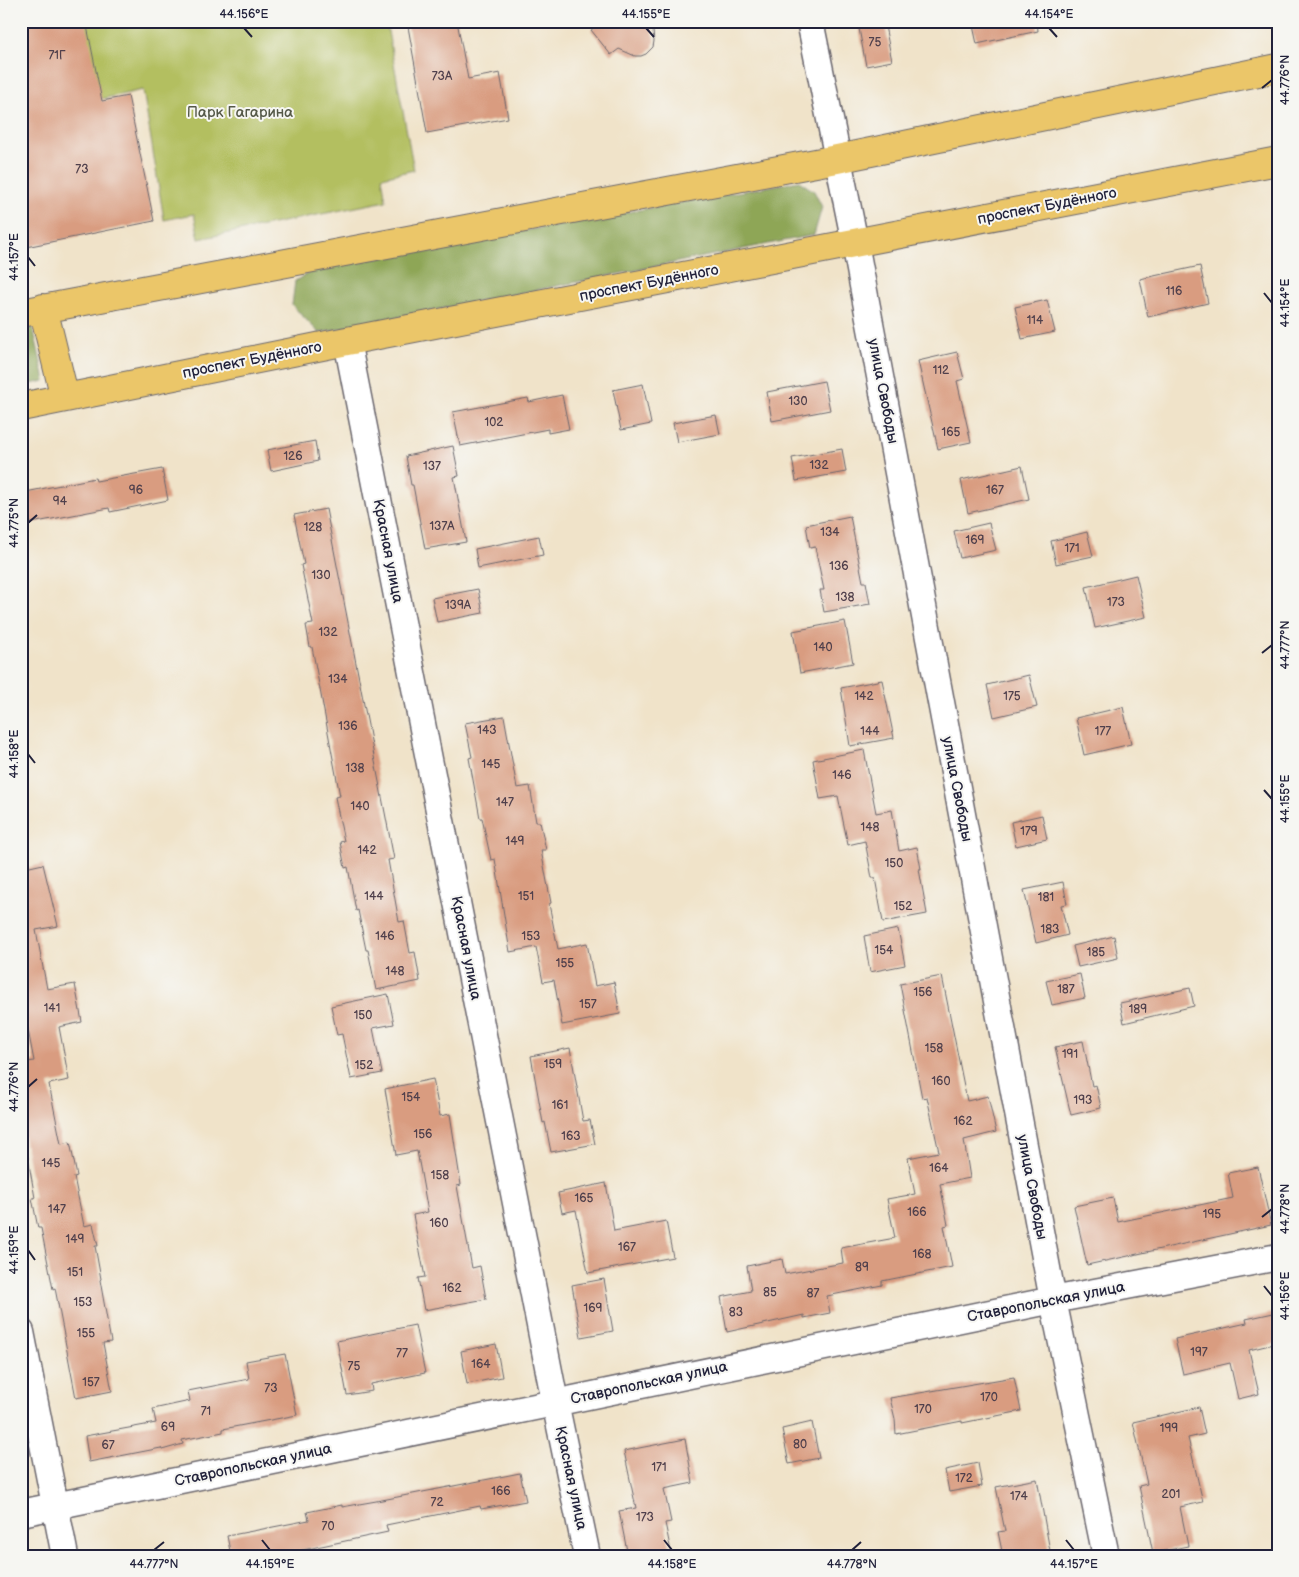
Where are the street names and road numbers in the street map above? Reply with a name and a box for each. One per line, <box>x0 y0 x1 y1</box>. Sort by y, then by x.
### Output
street label: проспект Будённого <box>976 183 1118 229</box>
street label: проспект Будённого <box>578 260 720 306</box>
street label: проспект Будённого <box>181 337 323 383</box>
street label: улица Свободы <box>863 337 903 445</box>
street label: Красная улица <box>369 497 407 605</box>
street label: улица Свободы <box>937 735 977 843</box>
street label: Красная улица <box>447 894 485 1002</box>
street label: улица Свободы <box>1012 1133 1052 1241</box>
street label: Ставропольская улица <box>966 1277 1126 1327</box>
street label: Ставропольская улица <box>569 1357 729 1409</box>
street label: Красная улица <box>551 1424 591 1532</box>
street label: Ставропольская улица <box>173 1439 333 1491</box>

